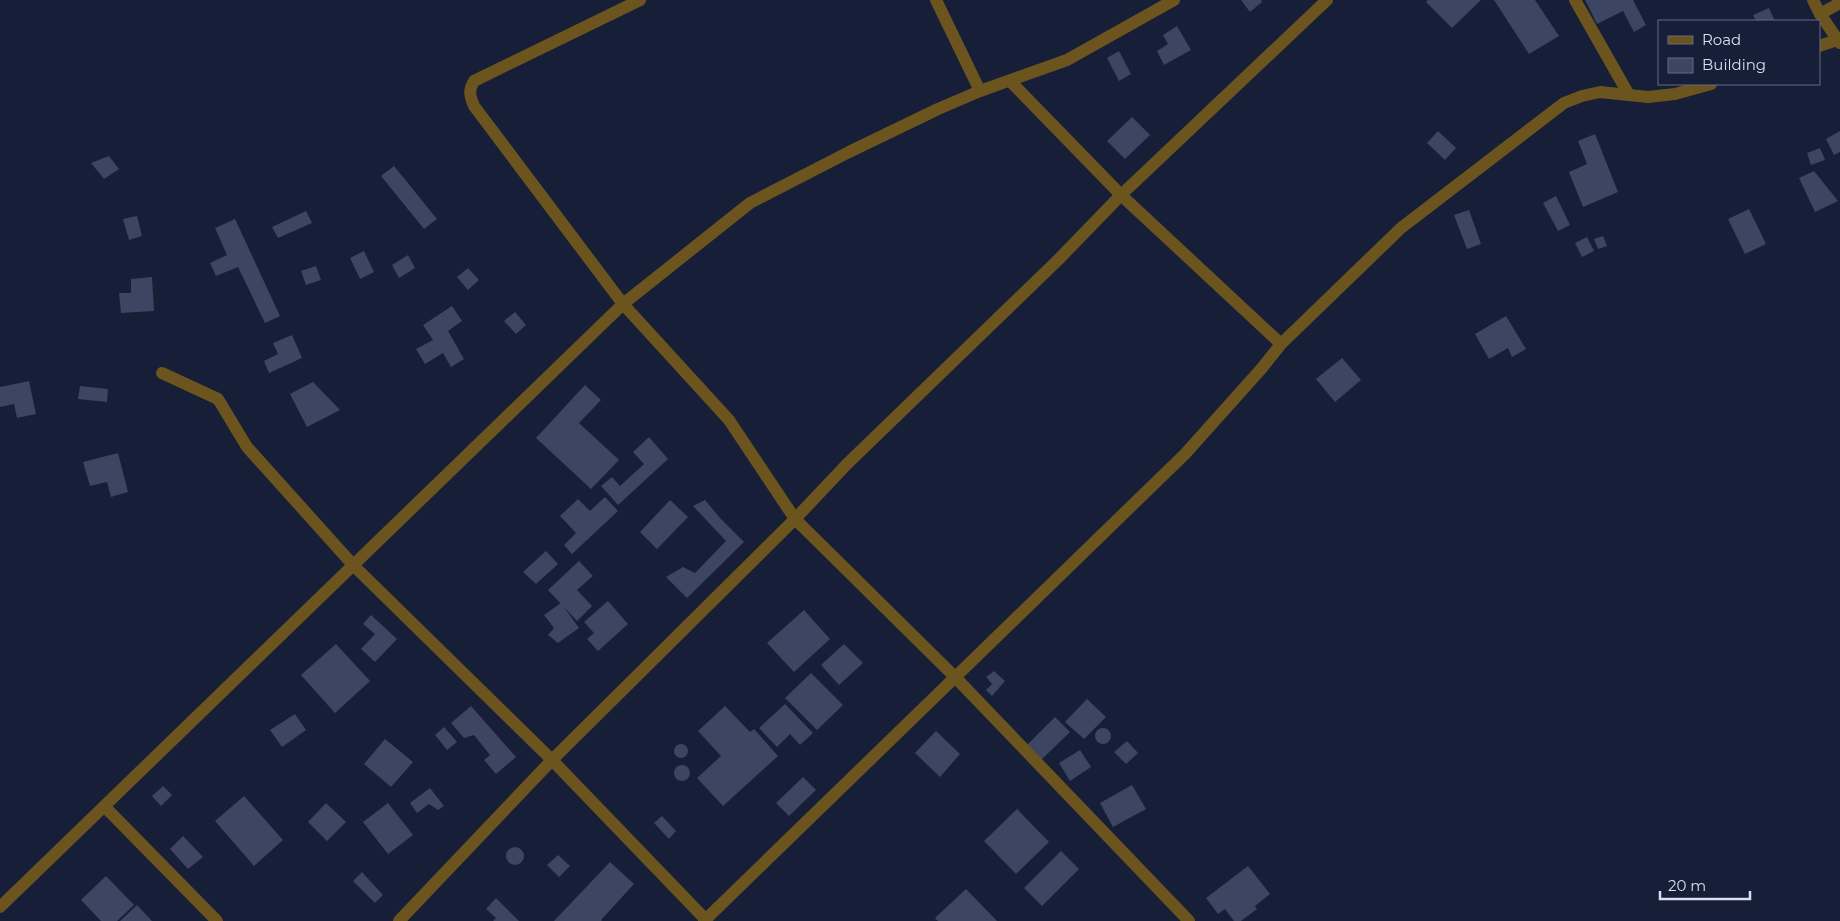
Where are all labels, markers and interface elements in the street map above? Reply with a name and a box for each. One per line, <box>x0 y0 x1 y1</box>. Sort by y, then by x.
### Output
legend <box>1658 20 1820 85</box>
text: Road <box>1702 30 1741 49</box>
text: Building <box>1702 55 1766 74</box>
scale bar <box>1660 868 1750 900</box>
text: 20 m <box>1668 876 1706 895</box>

